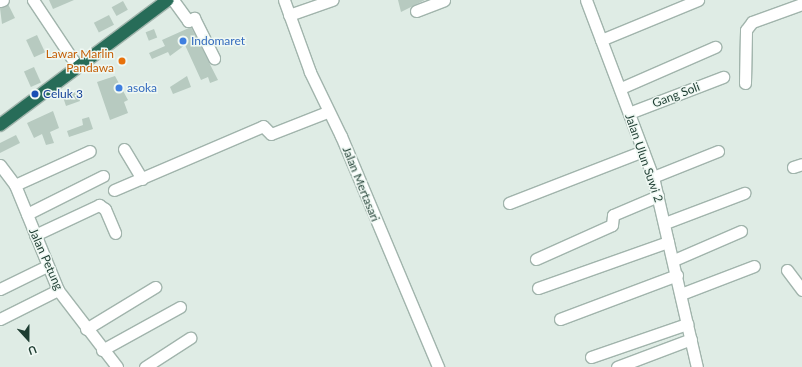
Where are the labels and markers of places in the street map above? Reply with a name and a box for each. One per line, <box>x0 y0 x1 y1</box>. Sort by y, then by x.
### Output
place label: Indomaret <box>191 34 245 48</box>
marker: Indomaret <box>178 36 188 46</box>
place label: Lawar Marlin Pandawa <box>45 47 114 75</box>
marker: Lawar Marlin Pandawa <box>117 56 127 66</box>
place label: asoka <box>127 81 157 95</box>
marker: asoka <box>114 83 124 93</box>
place label: Celuk 3 <box>43 87 83 101</box>
marker: Celuk 3 <box>30 89 40 99</box>

